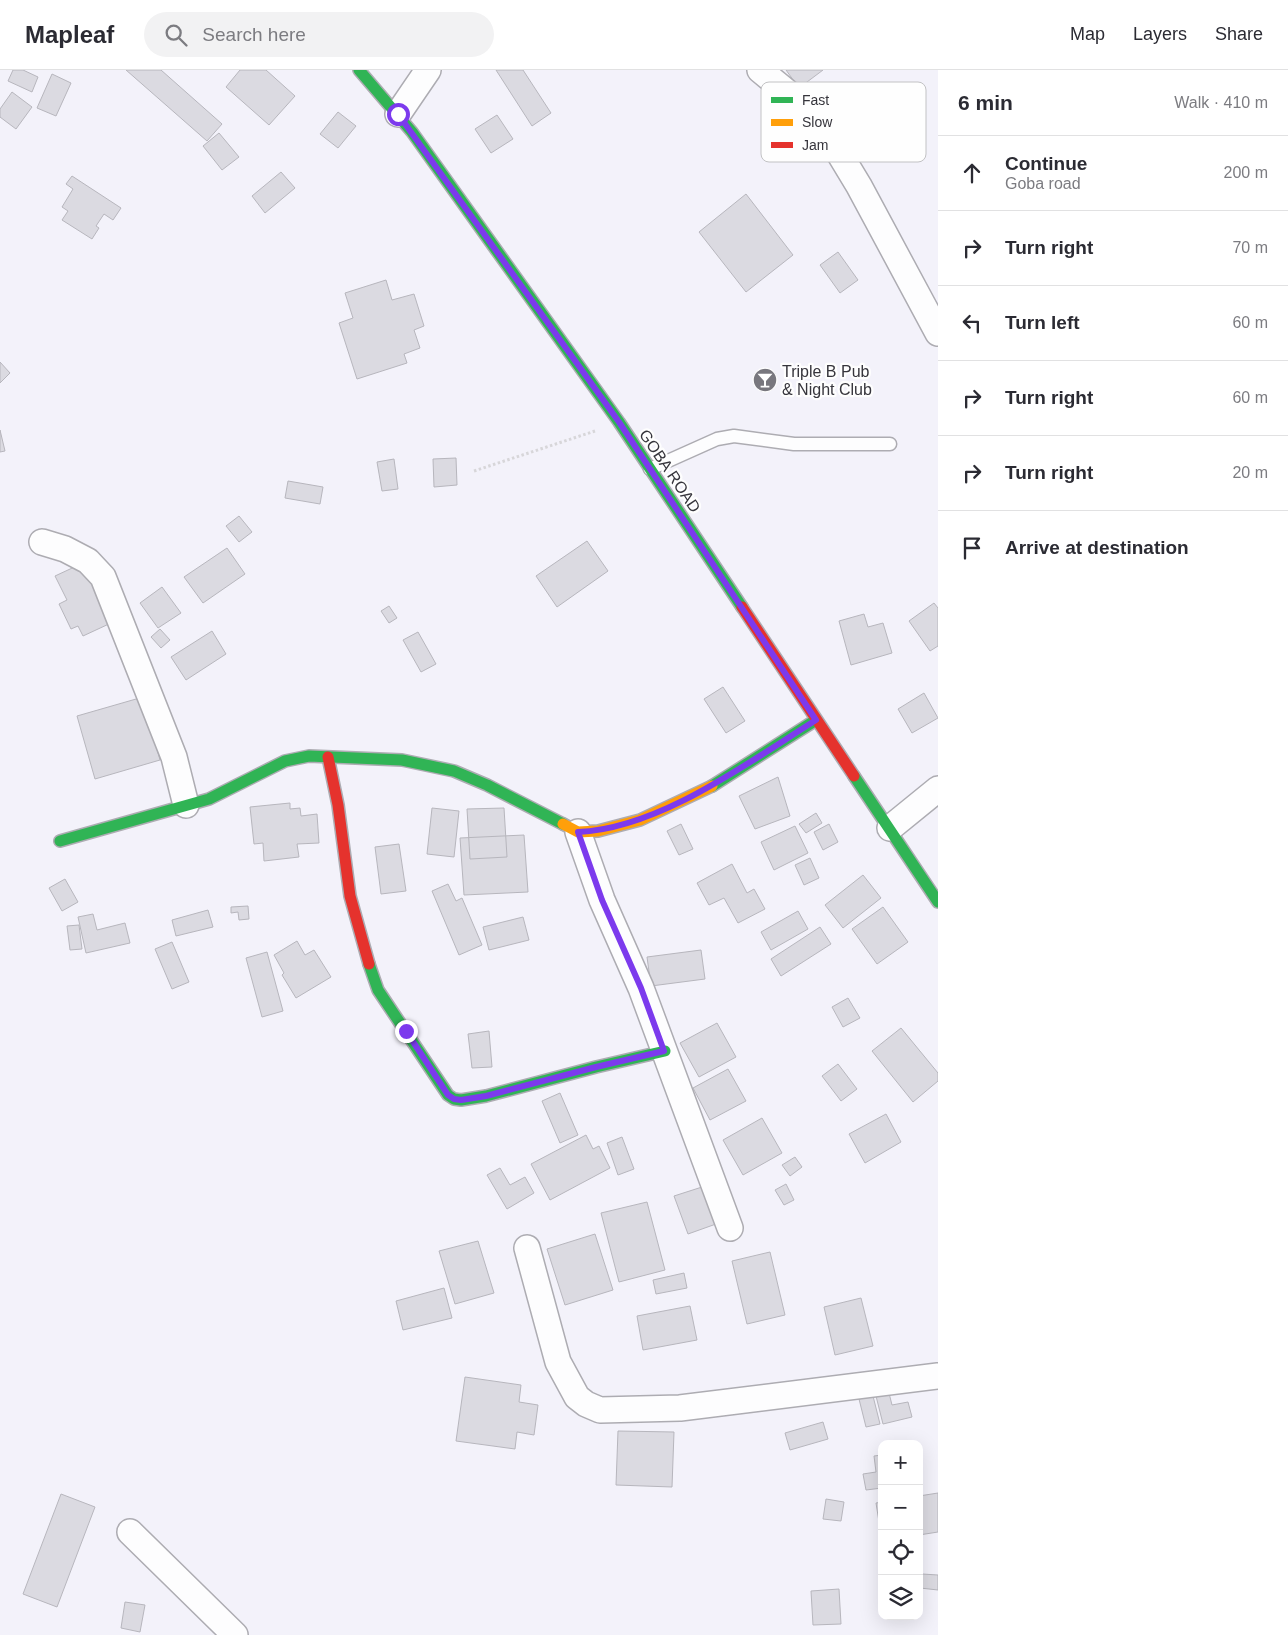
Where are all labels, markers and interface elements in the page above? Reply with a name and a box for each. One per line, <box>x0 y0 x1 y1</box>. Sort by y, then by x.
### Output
search box <box>144 12 494 57</box>
text: Mapleaf <box>25 21 114 48</box>
icon: search <box>162 21 190 49</box>
text: Search here <box>202 24 306 45</box>
text: Map <box>1070 24 1105 44</box>
text: Layers <box>1133 24 1187 44</box>
text: Share <box>1215 24 1263 44</box>
legend <box>761 82 926 162</box>
text: 6 min <box>958 91 1013 114</box>
text: Fast <box>802 92 829 108</box>
text: Walk · 410 m <box>1174 94 1268 111</box>
route start <box>387 103 410 126</box>
text: Slow <box>802 114 833 130</box>
text: Jam <box>802 137 828 153</box>
text: Continue <box>1005 153 1087 174</box>
icon: ahead <box>958 159 986 187</box>
text: 200 m <box>1224 164 1268 181</box>
text: Goba road <box>1005 175 1081 192</box>
icon: right <box>958 234 986 262</box>
text: Turn right <box>1005 237 1093 258</box>
text: 70 m <box>1232 239 1268 256</box>
icon: left <box>958 309 986 337</box>
text: Turn left <box>1005 312 1080 333</box>
text: 60 m <box>1232 314 1268 331</box>
place label: Triple B Pub & Night Club <box>782 363 872 398</box>
bar icon: Triple B Pub & Night Club <box>752 367 778 393</box>
icon: right <box>958 384 986 412</box>
text: Turn right <box>1005 387 1093 408</box>
text: 60 m <box>1232 389 1268 406</box>
street label: GOBA ROAD <box>636 426 704 516</box>
icon: right <box>958 459 986 487</box>
text: Turn right <box>1005 462 1093 483</box>
text: 20 m <box>1232 464 1268 481</box>
icon: arrive <box>958 534 986 562</box>
text: Arrive at destination <box>1005 537 1189 558</box>
route end <box>395 1020 418 1043</box>
map controls <box>878 1440 923 1620</box>
button: + <box>878 1440 923 1485</box>
button: − <box>878 1485 923 1530</box>
button: locate <box>878 1530 923 1575</box>
button: layers <box>878 1575 923 1620</box>

